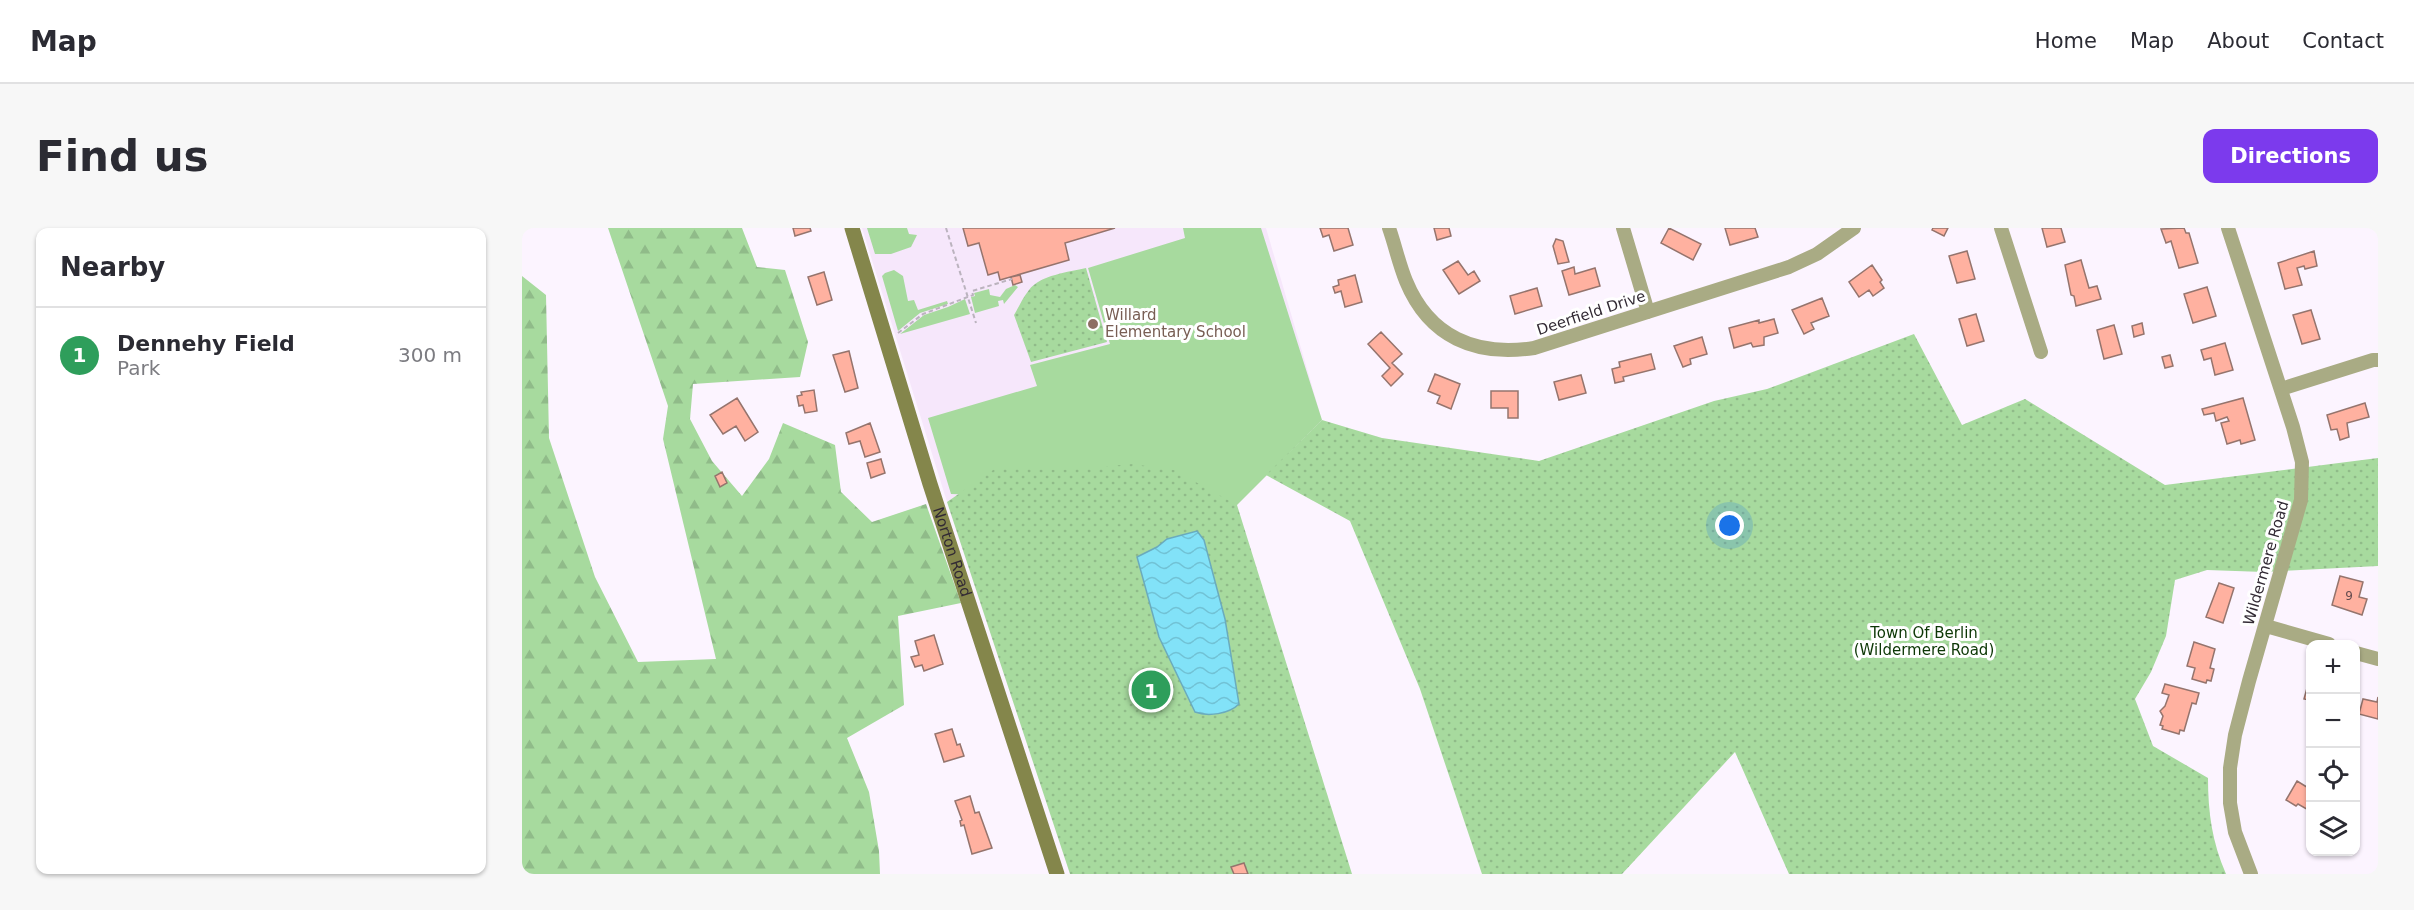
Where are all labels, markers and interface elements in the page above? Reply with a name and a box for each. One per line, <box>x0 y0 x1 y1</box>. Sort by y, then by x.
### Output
text: Map <box>30 25 97 58</box>
text: Home <box>2035 29 2097 53</box>
text: Map <box>2130 29 2174 53</box>
text: About <box>2207 29 2269 53</box>
text: Contact <box>2302 29 2384 53</box>
button: Directions <box>2203 129 2378 183</box>
text: Find us <box>36 132 209 181</box>
text: Nearby <box>60 252 165 282</box>
street label: Deerfield Drive <box>1534 287 1648 339</box>
place label: Willard Elementary School <box>1105 306 1246 341</box>
marker: Willard Elementary School <box>1086 317 1100 331</box>
text: Dennehy Field <box>117 331 295 356</box>
text: 1 <box>73 343 86 367</box>
text: 300 m <box>398 343 462 367</box>
text: Park <box>117 356 160 380</box>
street label: Wildermere Road <box>2240 499 2292 627</box>
street label: Norton Road <box>929 505 975 599</box>
your location <box>1715 511 1744 540</box>
house number: 9 <box>2345 589 2353 603</box>
park label: Town Of Berlin (Wildermere Road) <box>1854 624 1994 659</box>
map controls <box>2306 640 2360 856</box>
button: + <box>2306 640 2360 694</box>
pin: 1 <box>1132 668 1170 712</box>
button: − <box>2306 694 2360 748</box>
button: locate <box>2306 748 2360 802</box>
button: layers <box>2306 802 2360 856</box>

